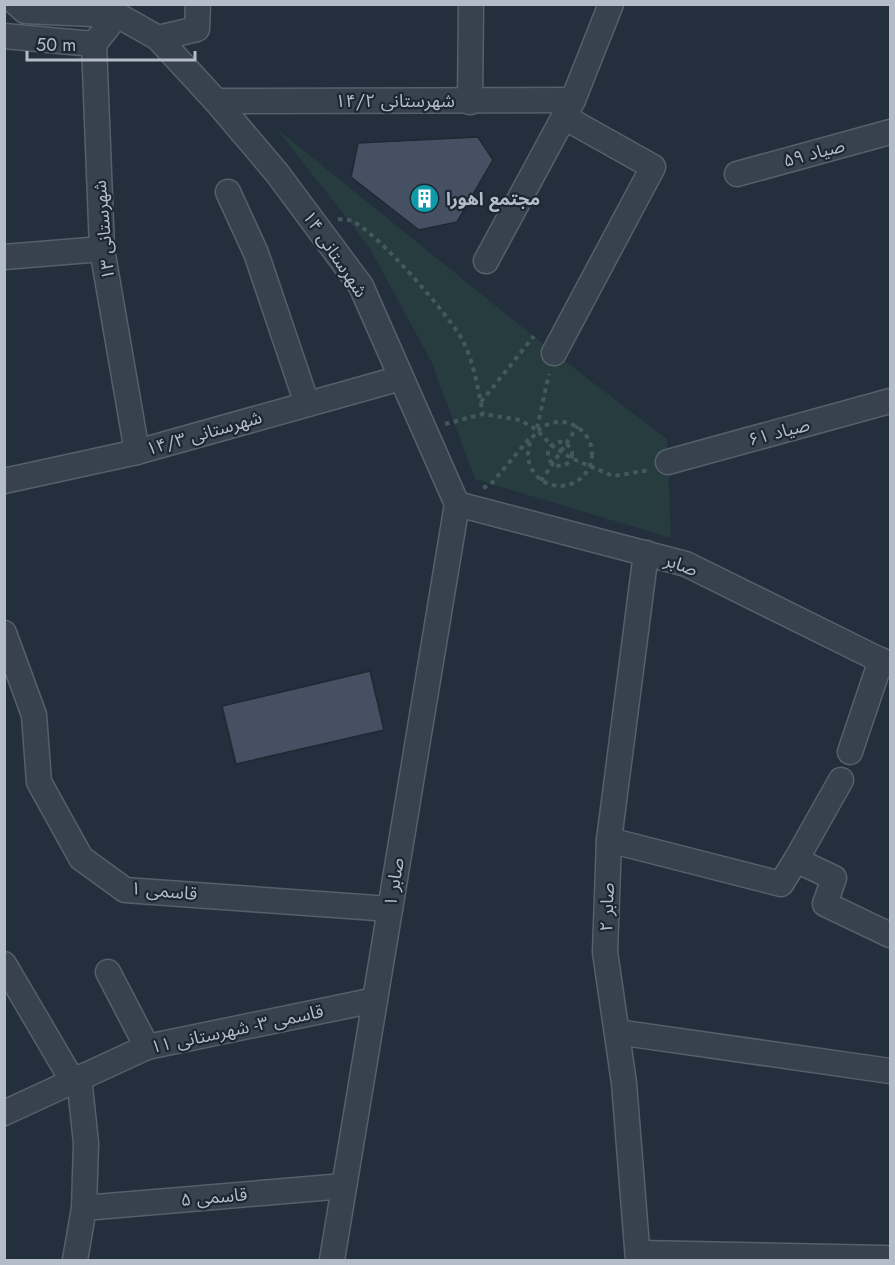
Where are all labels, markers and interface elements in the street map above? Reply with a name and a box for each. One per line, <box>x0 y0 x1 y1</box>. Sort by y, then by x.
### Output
scale bar <box>27 24 195 62</box>
text: 50 m <box>36 32 76 58</box>
street label: شهرستانی ۱۴/۲ <box>335 88 455 114</box>
street label: صیاد ۵۹ <box>780 132 848 174</box>
street label: شهرستانی ۱۳ <box>87 179 121 281</box>
building icon: مجتمع اهورا <box>409 183 441 215</box>
place label: مجتمع اهورا <box>446 186 540 212</box>
street label: شهرستانی ۱۴ <box>296 205 374 303</box>
street label: شهرستانی ۱۴/۳ <box>143 404 265 462</box>
street label: صیاد ۶۱ <box>745 411 813 453</box>
street label: صابر <box>660 547 701 583</box>
street label: صابر ۱ <box>377 856 411 908</box>
street label: قاسمی ۱ <box>130 875 198 907</box>
street label: صابر ۲ <box>593 882 621 932</box>
street label: قاسمی ۳- شهرستانی ۱۱ <box>148 998 326 1060</box>
street label: قاسمی ۵ <box>180 1181 248 1213</box>

